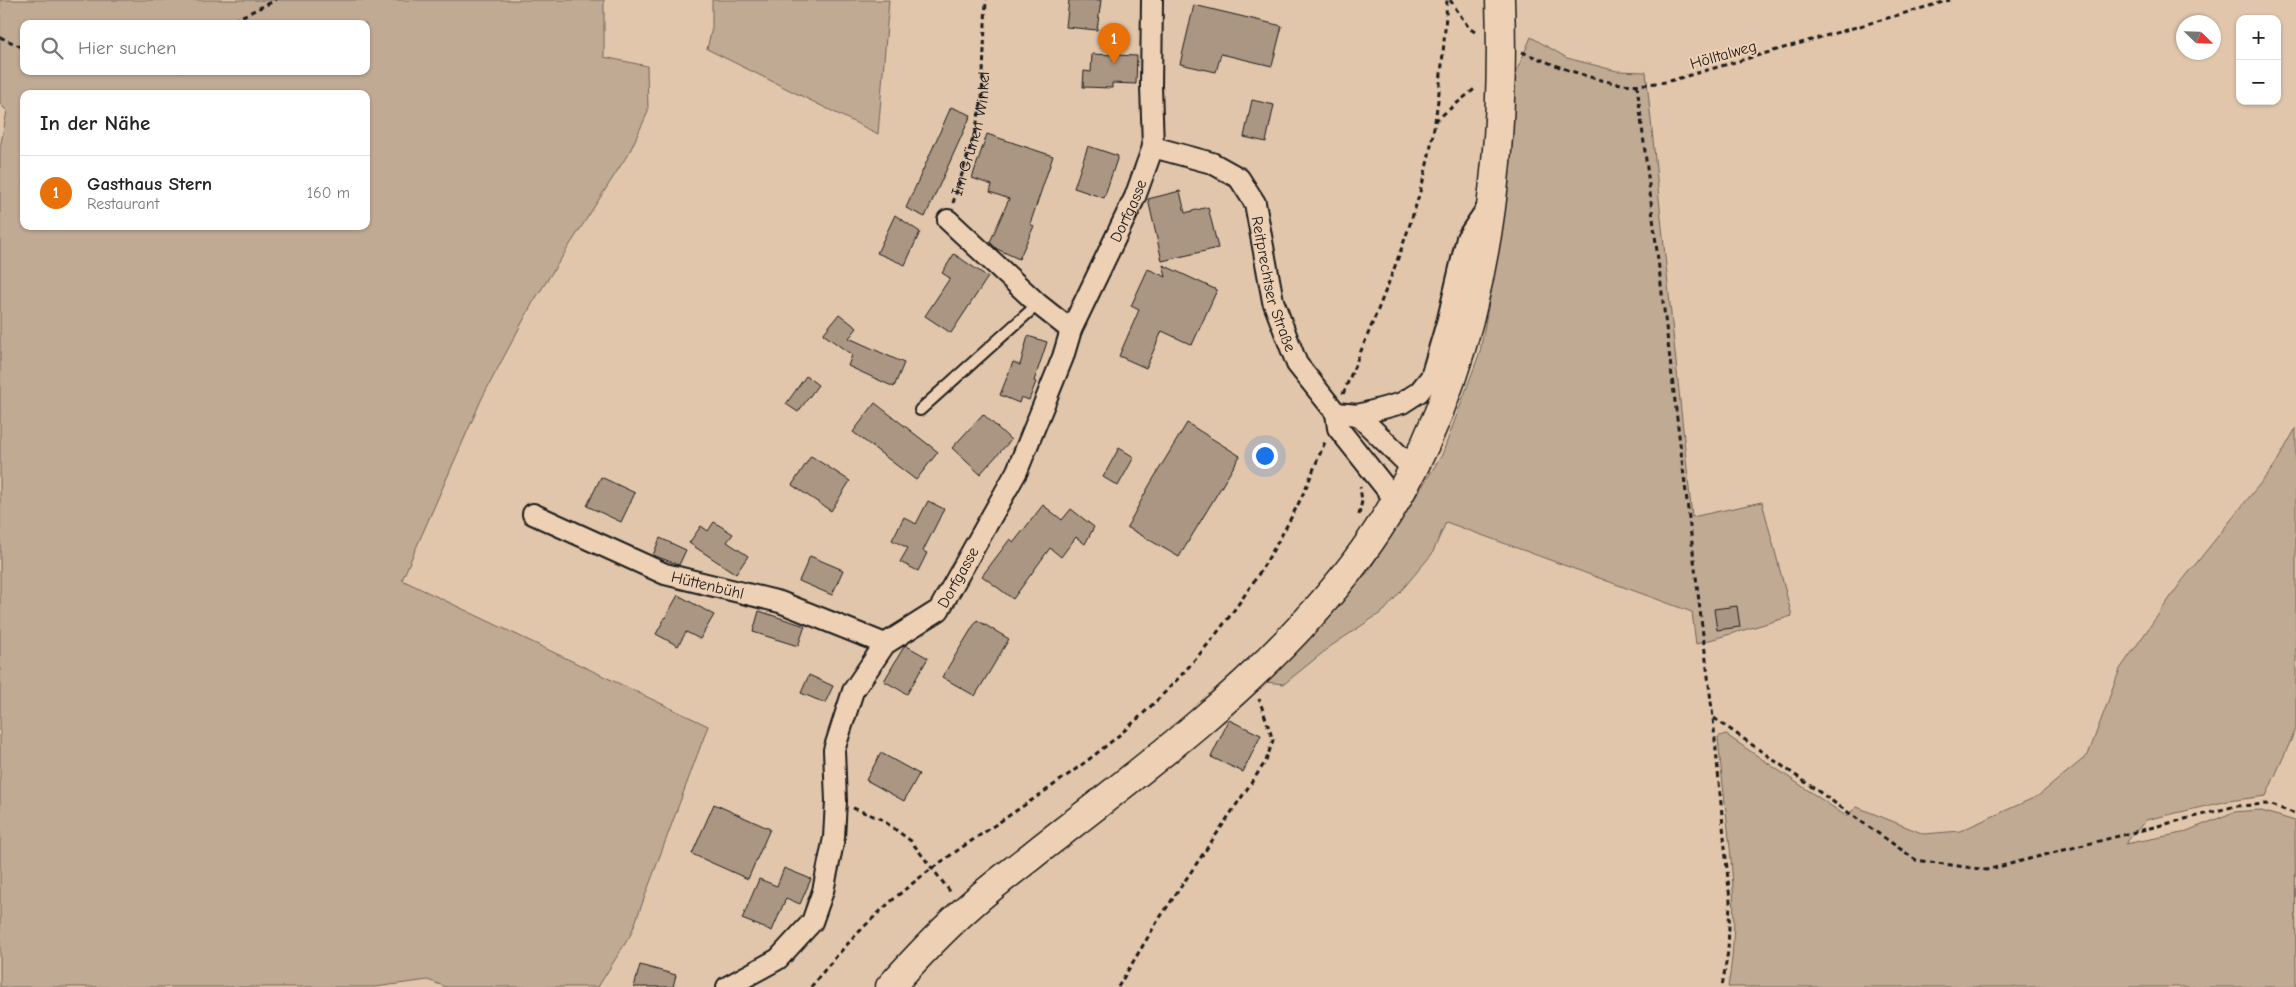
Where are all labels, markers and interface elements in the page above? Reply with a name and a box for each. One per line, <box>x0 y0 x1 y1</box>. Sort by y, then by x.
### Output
north arrow <box>2176 15 2221 60</box>
map controls <box>2236 15 2281 105</box>
button: + <box>2236 15 2281 60</box>
search box <box>20 20 370 75</box>
pin: 1 <box>1098 23 1130 64</box>
icon: search <box>38 34 66 62</box>
text: Hier suchen <box>78 37 176 59</box>
street label: Hölltalweg <box>1688 37 1759 73</box>
button: − <box>2236 60 2281 105</box>
street label: Im Grünen Winkel <box>948 71 993 198</box>
text: In der Nähe <box>40 111 150 135</box>
text: Gasthaus Stern <box>87 173 212 195</box>
street label: Dorfgasse <box>1107 177 1151 245</box>
text: 1 <box>53 184 59 202</box>
text: 160 m <box>307 184 350 202</box>
text: Restaurant <box>87 195 159 213</box>
street label: Reitprechtser Straße <box>1248 215 1300 355</box>
your location <box>1252 443 1278 469</box>
street label: Dorfgasse <box>934 544 983 611</box>
street label: Hüttenbühl <box>669 568 746 603</box>

